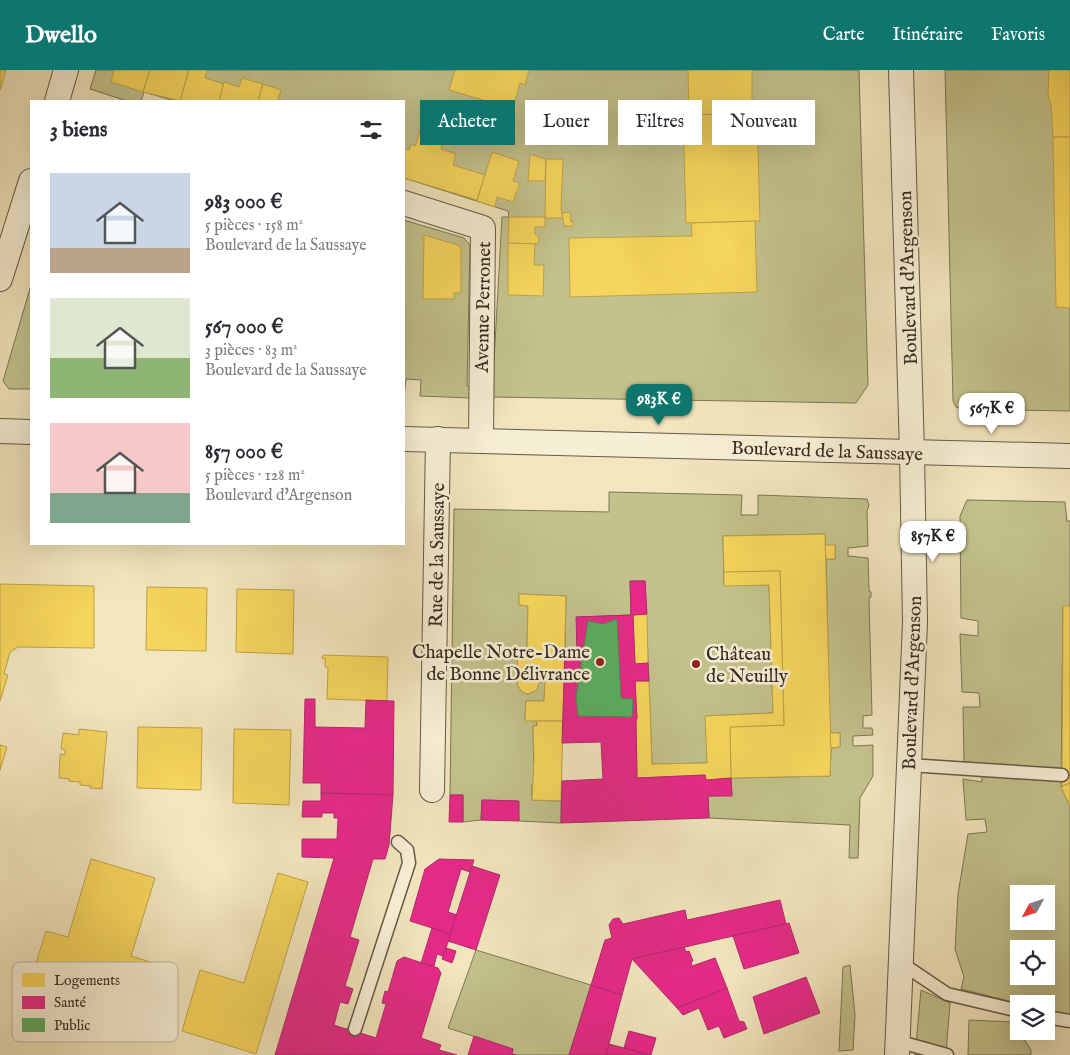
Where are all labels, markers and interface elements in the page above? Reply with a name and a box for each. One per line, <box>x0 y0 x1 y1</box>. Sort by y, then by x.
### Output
text: Dwello <box>25 20 97 51</box>
text: Carte <box>823 24 865 47</box>
text: Itinéraire <box>893 24 963 47</box>
text: Favoris <box>991 24 1045 47</box>
chip: Acheter <box>420 100 515 145</box>
chip: Louer <box>525 100 608 145</box>
chip: Filtres <box>618 100 702 145</box>
chip: Nouveau <box>712 100 815 145</box>
icon: filters <box>357 116 385 144</box>
text: 3 biens <box>50 117 107 144</box>
text: 983 000 € <box>205 189 283 216</box>
street label: Boulevard d'Argenson <box>894 190 924 366</box>
icon: home <box>90 193 150 253</box>
text: 5 pièces · 158 m² <box>205 216 303 236</box>
text: Boulevard de la Saussaye <box>205 236 367 256</box>
street label: Avenue Perronet <box>471 241 497 374</box>
text: 567 000 € <box>205 314 284 341</box>
icon: home <box>90 318 150 378</box>
text: 3 pièces · 83 m² <box>205 341 298 361</box>
text: Boulevard de la Saussaye <box>205 361 367 381</box>
pin: 983K € <box>618 384 700 426</box>
text: 983K € <box>637 390 681 410</box>
pin: 567K € <box>951 392 1033 435</box>
text: 567K € <box>970 399 1014 419</box>
street label: Boulevard de la Saussaye <box>731 437 923 467</box>
text: 857 000 € <box>205 439 283 466</box>
icon: home <box>90 443 150 503</box>
text: 5 pièces · 128 m² <box>205 466 305 486</box>
street label: Rue de la Saussaye <box>425 482 451 628</box>
text: Boulevard d'Argenson <box>205 486 352 506</box>
pin: 857K € <box>892 520 974 563</box>
text: 857K € <box>911 527 955 547</box>
street label: Boulevard d'Argenson <box>898 595 928 771</box>
place label: Chapelle Notre-Dame de Bonne Délivrance <box>412 641 590 687</box>
place label: Château de Neuilly <box>706 643 789 689</box>
marker: Chapelle Notre-Dame de Bonne Délivrance <box>594 656 606 668</box>
marker: Château de Neuilly <box>690 658 702 670</box>
north arrow <box>1010 885 1055 930</box>
map controls <box>1010 885 1055 1040</box>
button: locate <box>1010 940 1055 985</box>
legend <box>12 962 178 1042</box>
text: Logements <box>54 972 120 990</box>
text: Santé <box>54 994 86 1012</box>
button: layers <box>1010 995 1055 1040</box>
text: Public <box>54 1017 90 1035</box>

